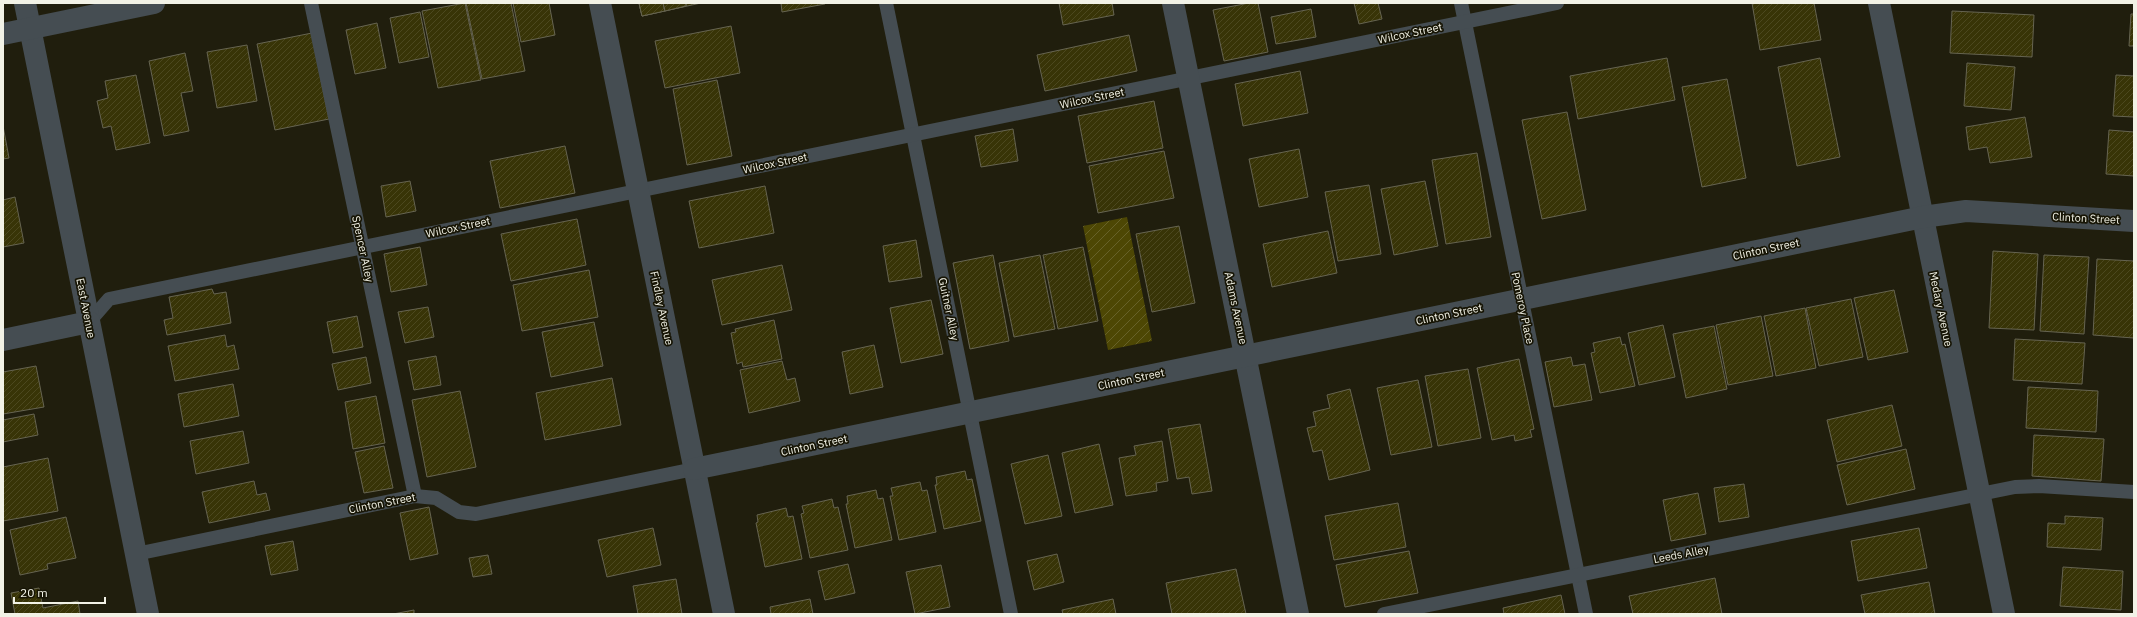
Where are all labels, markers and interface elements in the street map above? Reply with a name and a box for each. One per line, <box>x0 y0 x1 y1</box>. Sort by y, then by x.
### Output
street label: Wilcox Street <box>1377 19 1444 47</box>
street label: Wilcox Street <box>1059 84 1126 112</box>
street label: Wilcox Street <box>742 149 809 177</box>
street label: Clinton Street <box>2052 209 2120 227</box>
street label: Wilcox Street <box>425 213 492 241</box>
street label: Spencer Alley <box>349 214 377 284</box>
street label: Clinton Street <box>1731 235 1801 263</box>
street label: Findley Avenue <box>647 270 677 346</box>
street label: Medary Avenue <box>1926 270 1956 348</box>
street label: Adams Avenue <box>1222 271 1250 345</box>
street label: Pomeroy Place <box>1509 271 1537 345</box>
street label: Guitner Alley <box>936 276 963 342</box>
street label: East Avenue <box>73 277 99 339</box>
street label: Clinton Street <box>1414 300 1484 328</box>
street label: Clinton Street <box>1096 365 1166 393</box>
street label: Clinton Street <box>779 431 849 459</box>
street label: Clinton Street <box>347 490 417 516</box>
street label: Leeds Alley <box>1652 542 1710 566</box>
scale bar <box>14 579 105 605</box>
text: 20 m <box>20 585 48 600</box>

